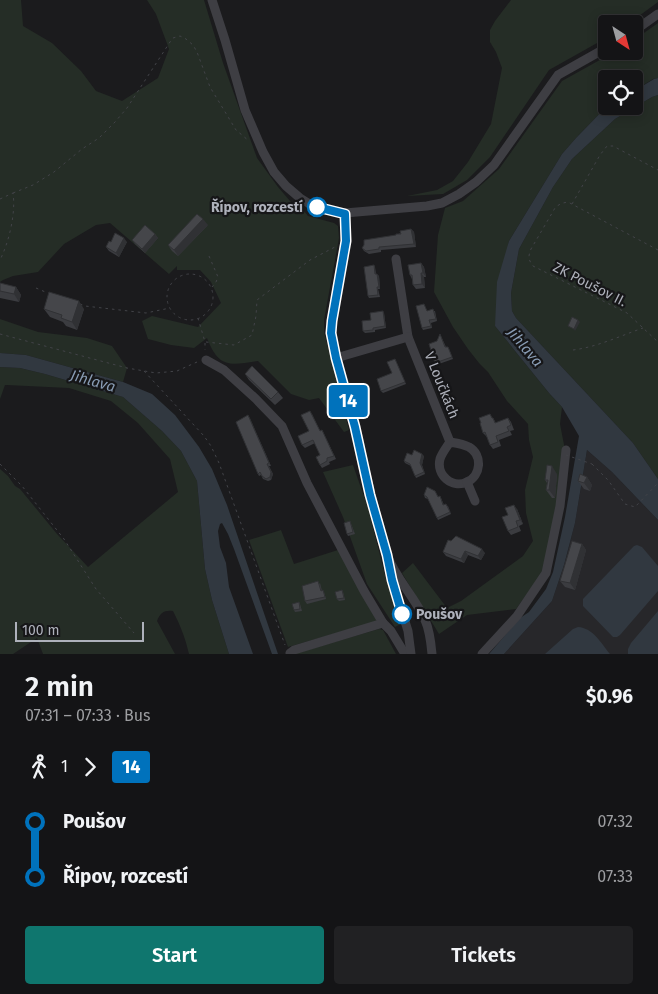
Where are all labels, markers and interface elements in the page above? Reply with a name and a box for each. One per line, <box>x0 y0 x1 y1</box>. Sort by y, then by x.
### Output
north arrow <box>598 15 642 60</box>
map controls <box>598 15 643 115</box>
button: locate <box>598 70 643 115</box>
marker: Řípov, rozcestí <box>307 197 327 217</box>
place label: Řípov, rozcestí <box>211 198 303 216</box>
street label: ZK Poušov II. <box>550 259 629 310</box>
water label: Jihlava <box>503 323 547 370</box>
street label: V Loučkách <box>420 349 463 421</box>
water label: Jihlava <box>68 366 118 396</box>
line badge: 14 <box>326 385 370 417</box>
text: 14 <box>339 390 357 412</box>
marker: Poušov <box>392 604 412 624</box>
place label: Poušov <box>416 606 463 623</box>
scale bar <box>15 619 144 642</box>
text: 100 m <box>22 622 59 639</box>
text: 2 min <box>25 670 94 703</box>
text: $0.96 <box>586 685 633 708</box>
text: 07:31 – 07:33 · Bus <box>25 706 151 725</box>
icon: walk <box>25 753 53 781</box>
icon: forward <box>76 753 104 781</box>
text: 14 <box>122 756 140 778</box>
text: 1 <box>61 757 68 776</box>
text: Poušov <box>63 810 126 833</box>
text: 07:32 <box>598 812 633 831</box>
text: Řípov, rozcestí <box>63 865 188 888</box>
text: 07:33 <box>597 867 633 886</box>
button: Start <box>25 926 324 984</box>
button: Tickets <box>334 926 633 984</box>

